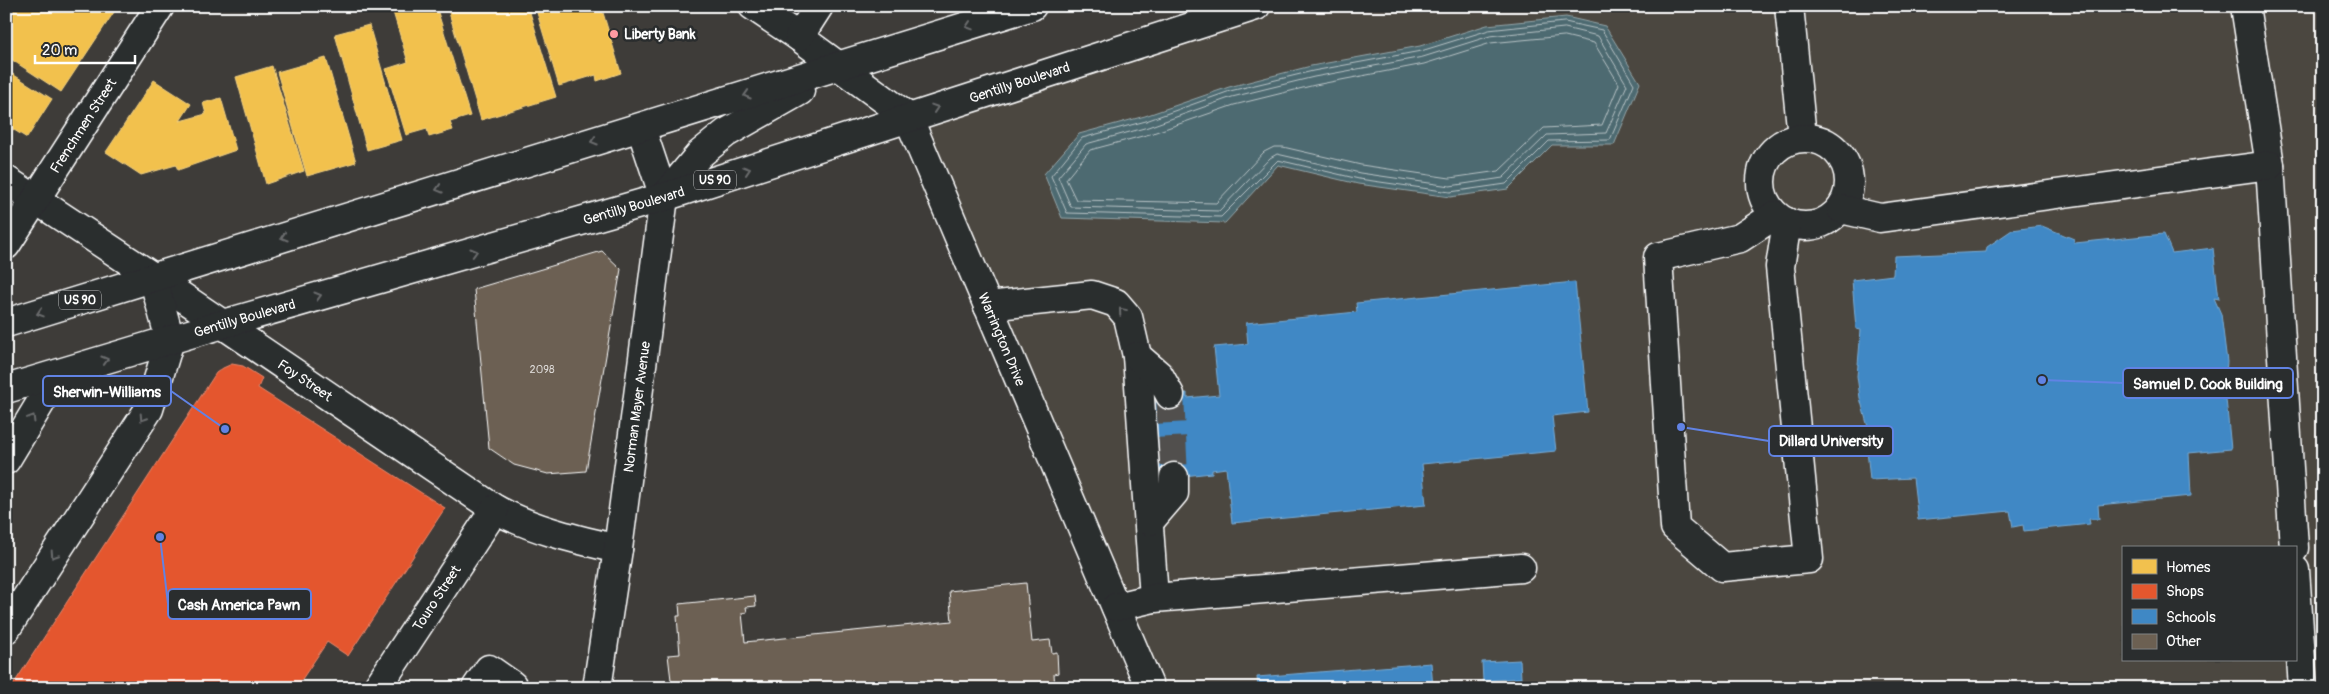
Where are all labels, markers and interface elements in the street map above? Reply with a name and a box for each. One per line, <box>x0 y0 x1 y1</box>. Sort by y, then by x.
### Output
one-way arrow <box>965 21 973 31</box>
place label: Liberty Bank <box>624 26 696 43</box>
marker: Liberty Bank <box>608 28 620 40</box>
scale bar <box>35 32 135 64</box>
text: 20 m <box>42 41 77 60</box>
street label: Gentilly Boulevard <box>967 59 1072 107</box>
street label: Frenchmen Street <box>47 75 120 177</box>
one-way arrow <box>743 90 751 100</box>
one-way arrow <box>930 104 938 114</box>
one-way arrow <box>591 136 599 146</box>
one-way arrow <box>742 165 751 175</box>
road number: US 90 <box>694 170 736 190</box>
street label: Gentilly Boulevard <box>581 183 687 229</box>
one-way arrow <box>435 184 444 194</box>
one-way arrow <box>280 231 288 241</box>
one-way arrow <box>470 247 478 257</box>
road number: US 90 <box>59 290 101 310</box>
street label: Warrington Drive <box>974 290 1029 389</box>
one-way arrow <box>313 292 322 302</box>
street label: Gentilly Boulevard <box>192 296 298 341</box>
one-way arrow <box>36 307 44 317</box>
one-way arrow <box>1120 308 1128 317</box>
street label: Norman Mayer Avenue <box>620 340 654 473</box>
one-way arrow <box>100 355 108 365</box>
street label: Foy Street <box>274 356 336 405</box>
house number: 2098 <box>530 363 555 376</box>
callout: Samuel D. Cook Building <box>2123 368 2293 398</box>
text: Samuel D. Cook Building <box>2133 375 2283 394</box>
callout: Sherwin-Williams <box>43 376 171 406</box>
text: Sherwin-Williams <box>53 383 161 402</box>
one-way arrow <box>140 413 149 422</box>
one-way arrow <box>25 415 35 424</box>
callout: Dillard University <box>1769 426 1893 456</box>
text: Dillard University <box>1779 432 1884 451</box>
legend <box>2122 546 2296 662</box>
one-way arrow <box>51 549 61 558</box>
text: Homes <box>2166 558 2211 577</box>
street label: Touro Street <box>409 562 465 634</box>
text: Shops <box>2166 582 2204 601</box>
callout: Cash America Pawn <box>168 589 311 619</box>
text: Cash America Pawn <box>178 596 301 615</box>
text: Schools <box>2166 608 2216 627</box>
text: Other <box>2166 632 2202 651</box>

